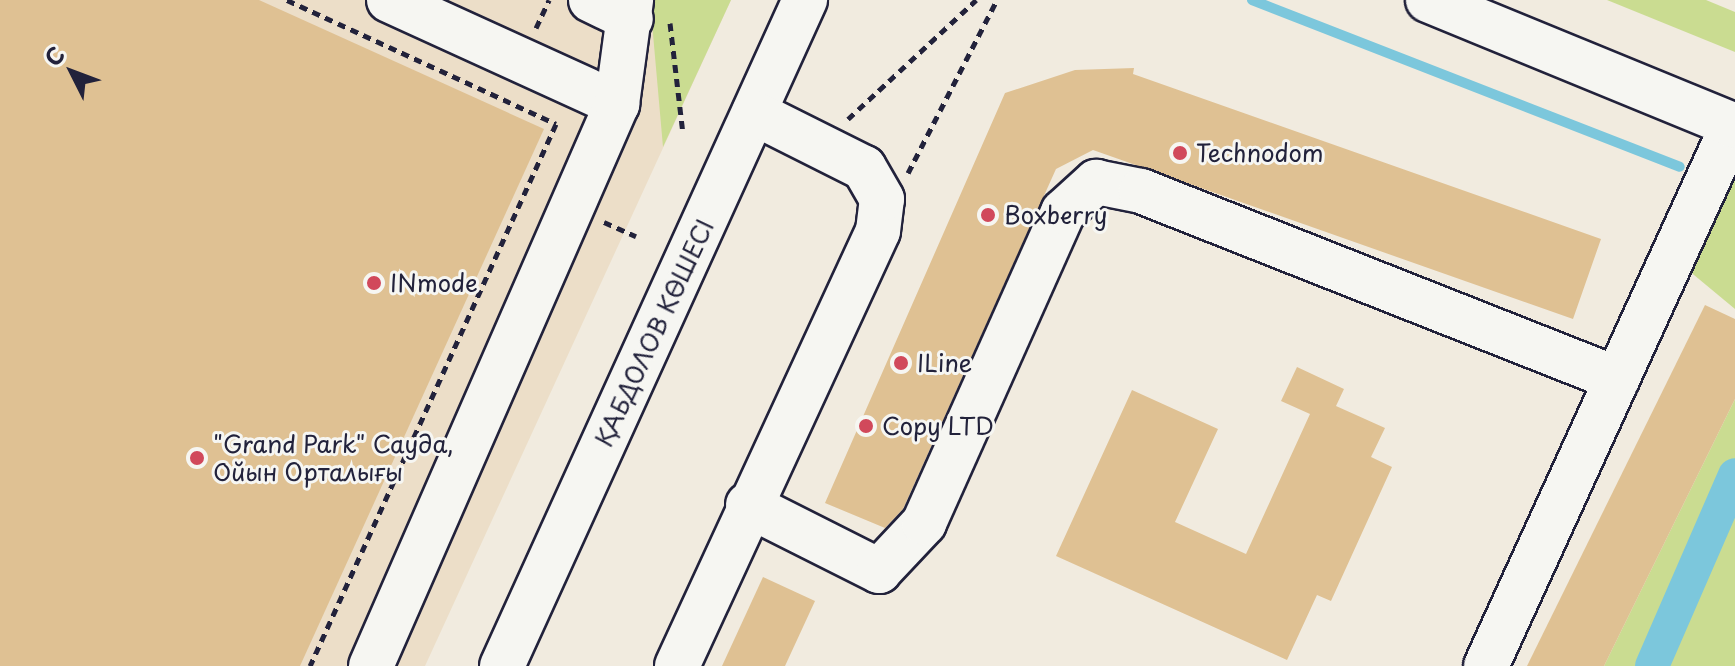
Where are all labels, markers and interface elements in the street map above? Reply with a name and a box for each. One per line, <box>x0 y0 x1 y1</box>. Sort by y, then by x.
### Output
north arrow <box>32 32 112 112</box>
text: С <box>36 38 72 73</box>
place label: Technodom <box>1196 139 1324 167</box>
marker: Technodom <box>1171 144 1189 162</box>
place label: Boxberry <box>1004 201 1108 229</box>
marker: Boxberry <box>979 206 997 224</box>
street label: ҚАБДОЛОВ КӨШЕСІ <box>589 215 719 451</box>
place label: INmode <box>390 269 478 297</box>
marker: INmode <box>365 274 383 292</box>
place label: ILine <box>917 349 972 377</box>
marker: ILine <box>892 354 910 372</box>
place label: Copy LTD <box>882 412 995 440</box>
marker: Copy LTD <box>857 417 875 435</box>
place label: "Grand Park" Сауда, Ойын Орталығы <box>213 430 456 486</box>
marker: "Grand Park" Сауда, Ойын Орталығы <box>188 449 206 467</box>

